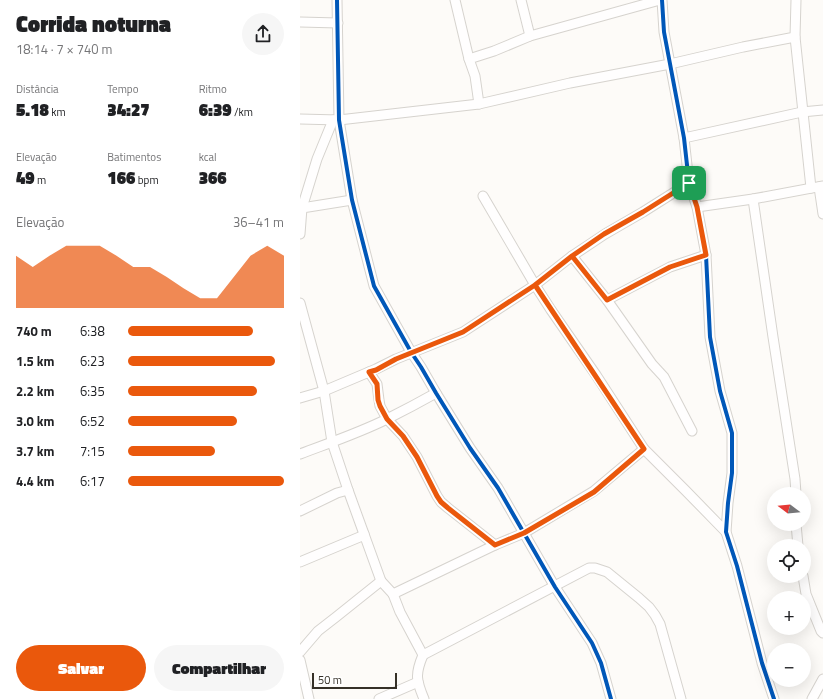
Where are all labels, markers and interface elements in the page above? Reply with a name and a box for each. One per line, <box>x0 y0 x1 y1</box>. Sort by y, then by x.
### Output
text: Corrida noturna <box>16 7 171 41</box>
button: share <box>242 13 284 55</box>
text: 18:14 · 7 × 740 m <box>16 39 112 59</box>
text: Distância <box>16 81 59 97</box>
text: Tempo <box>107 81 138 97</box>
text: Ritmo <box>199 81 227 97</box>
text: 5.18 <box>16 97 49 123</box>
text: 34:27 <box>107 97 150 123</box>
text: 6:39 <box>199 97 232 123</box>
text: km <box>49 104 66 120</box>
text: /km <box>232 104 253 120</box>
text: Elevação <box>16 149 57 165</box>
text: Batimentos <box>107 149 161 165</box>
text: kcal <box>199 149 217 165</box>
text: 49 <box>16 165 35 191</box>
text: 166 <box>107 165 135 191</box>
text: 366 <box>199 165 227 191</box>
pin <box>672 166 706 200</box>
text: m <box>35 172 46 188</box>
text: bpm <box>135 172 159 188</box>
icon: arrive <box>678 172 700 194</box>
text: Elevação <box>16 212 64 232</box>
text: 36–41 m <box>233 212 284 232</box>
text: 740 m <box>16 321 52 341</box>
text: 6:38 <box>80 321 105 341</box>
text: 1.5 km <box>16 351 54 371</box>
text: 6:23 <box>80 351 105 371</box>
text: 2.2 km <box>16 381 54 401</box>
text: 6:35 <box>80 381 105 401</box>
text: 3.0 km <box>16 411 54 431</box>
text: 6:52 <box>80 411 105 431</box>
text: 3.7 km <box>16 441 54 461</box>
text: 7:15 <box>80 441 105 461</box>
text: 4.4 km <box>16 471 54 491</box>
text: 6:17 <box>80 471 105 491</box>
north arrow <box>767 487 811 531</box>
map controls <box>767 487 811 687</box>
button: locate <box>767 539 811 583</box>
button: + <box>767 591 811 635</box>
button: − <box>767 643 811 687</box>
button: Salvar <box>16 645 146 691</box>
button: Compartilhar <box>154 645 284 691</box>
scale bar <box>312 671 397 690</box>
text: 50 m <box>318 672 342 688</box>

